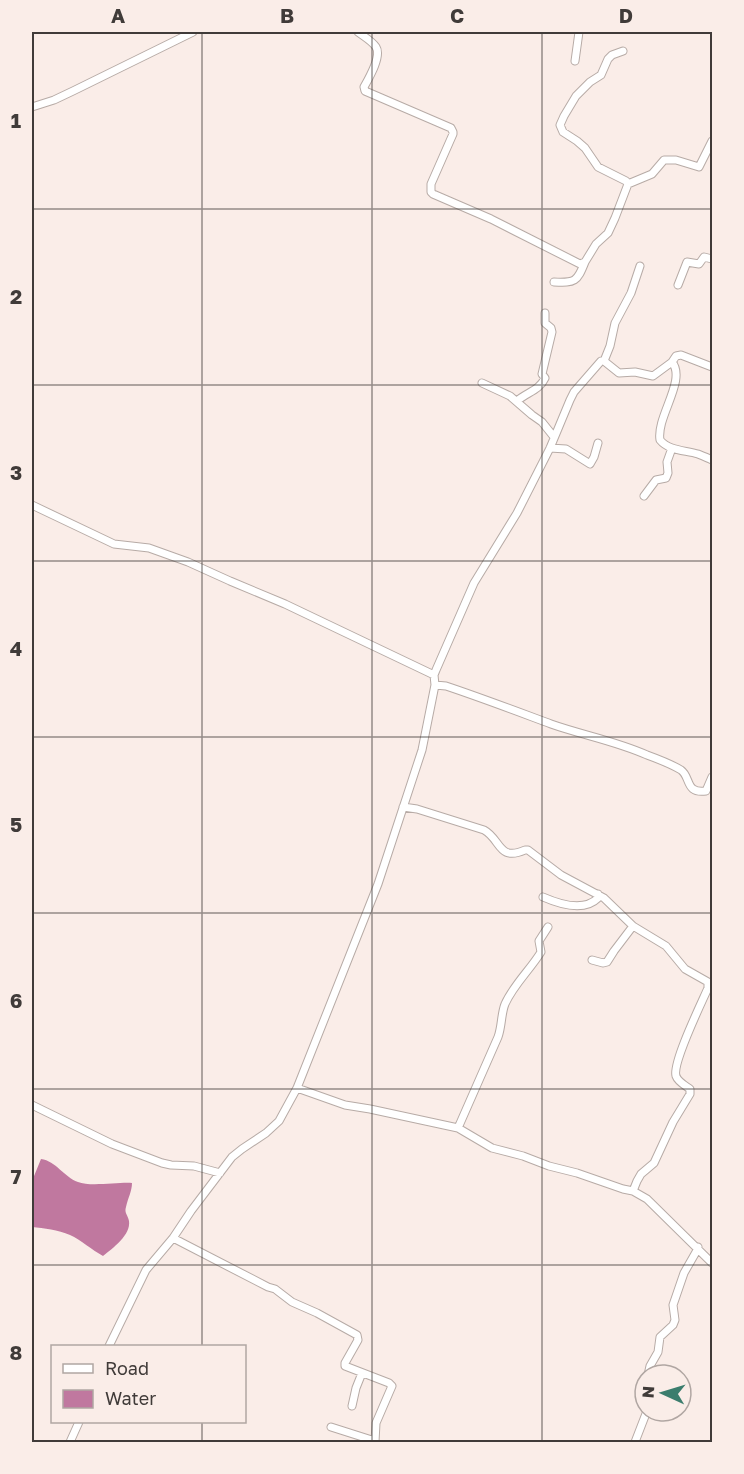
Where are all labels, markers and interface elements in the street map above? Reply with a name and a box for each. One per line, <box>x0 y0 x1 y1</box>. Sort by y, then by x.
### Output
text: A <box>111 3 125 27</box>
text: B <box>280 3 294 27</box>
text: C <box>450 3 464 27</box>
text: D <box>619 3 633 27</box>
text: 1 <box>11 108 21 132</box>
text: 2 <box>10 284 22 308</box>
text: 3 <box>10 460 22 484</box>
text: 4 <box>10 636 22 660</box>
text: 5 <box>10 812 22 836</box>
text: 6 <box>10 988 22 1012</box>
text: 7 <box>11 1164 22 1188</box>
text: 8 <box>10 1340 22 1364</box>
legend <box>51 1345 246 1423</box>
text: Road <box>105 1357 149 1379</box>
north arrow <box>633 1363 693 1423</box>
text: N <box>638 1385 658 1399</box>
text: Water <box>105 1387 156 1409</box>

